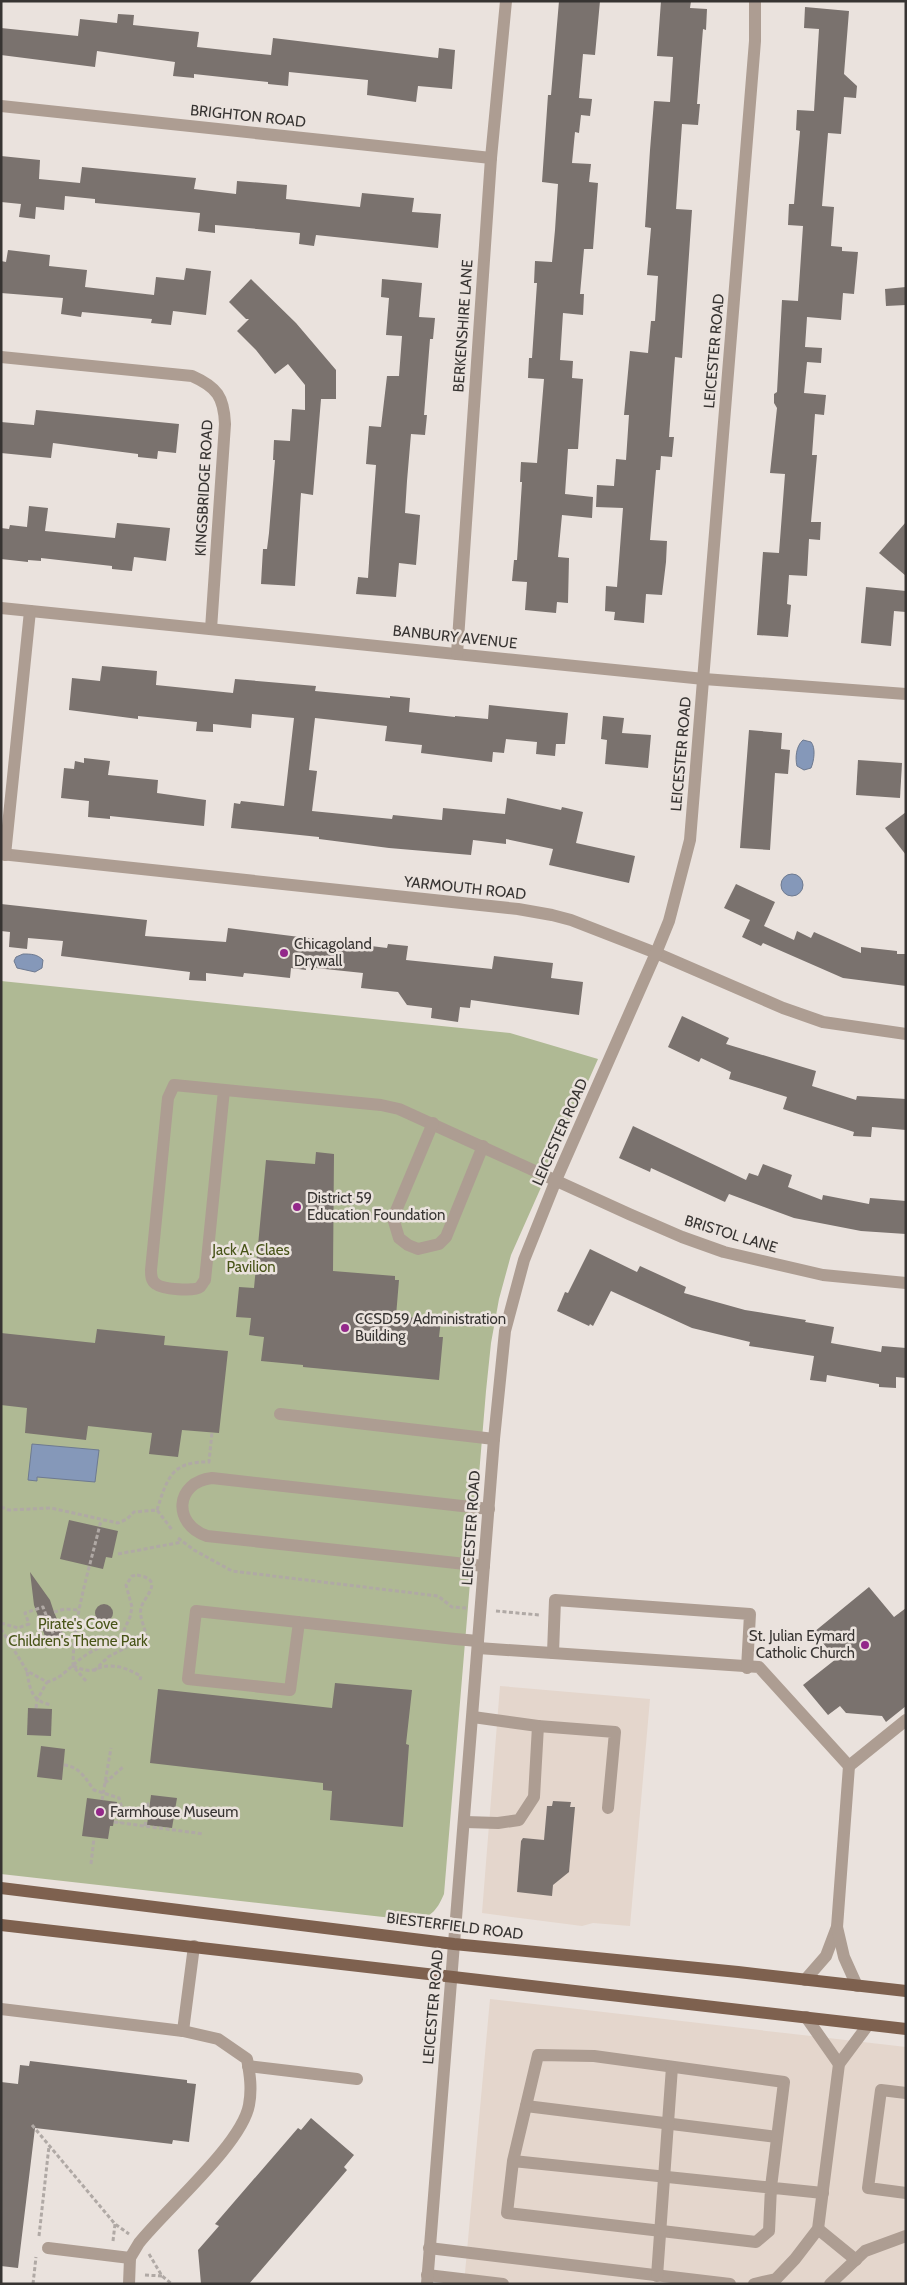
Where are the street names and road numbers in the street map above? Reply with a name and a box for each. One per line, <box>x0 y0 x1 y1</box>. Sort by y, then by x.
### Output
street label: BRIGHTON ROAD <box>189 101 307 131</box>
street label: BERKENSHIRE LANE <box>449 259 477 393</box>
street label: LEICESTER ROAD <box>700 293 728 409</box>
street label: KINGSBRIDGE ROAD <box>191 419 217 557</box>
street label: BANBURY AVENUE <box>392 622 518 652</box>
street label: LEICESTER ROAD <box>667 696 695 812</box>
street label: YARMOUTH ROAD <box>402 873 527 903</box>
street label: LEICESTER ROAD <box>528 1076 592 1188</box>
street label: BRISTOL LANE <box>682 1211 780 1257</box>
street label: LEICESTER ROAD <box>458 1470 484 1586</box>
street label: BIESTERFIELD ROAD <box>386 1909 524 1943</box>
street label: LEICESTER ROAD <box>419 1949 447 2065</box>

